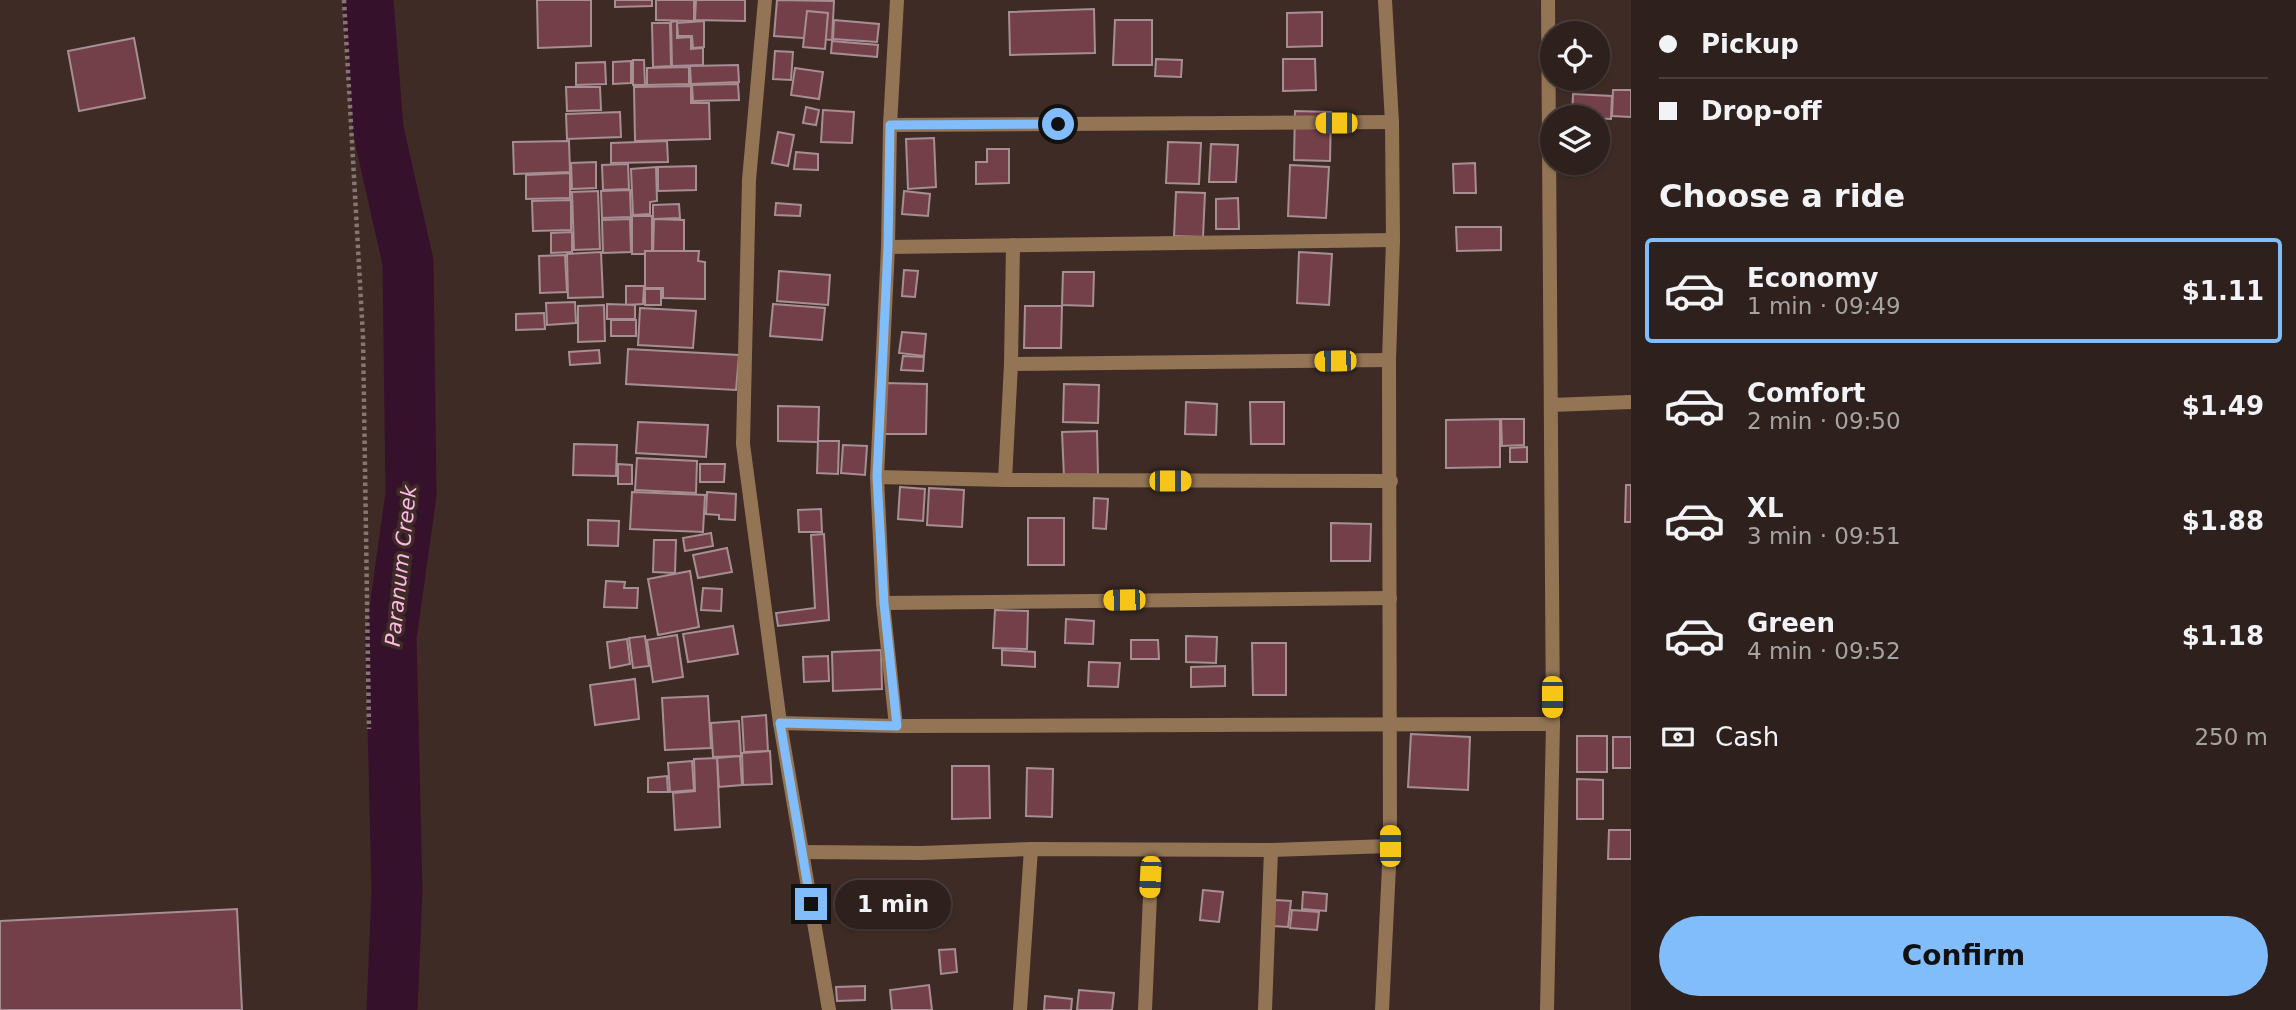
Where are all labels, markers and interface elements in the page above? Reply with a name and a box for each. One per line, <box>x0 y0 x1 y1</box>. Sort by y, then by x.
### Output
map controls <box>1540 21 1610 175</box>
button: locate <box>1540 21 1610 91</box>
text: Pickup <box>1701 29 1799 59</box>
text: Drop-off <box>1701 96 1822 126</box>
button: layers <box>1540 105 1610 175</box>
route start <box>1042 108 1074 140</box>
car <box>1316 113 1358 134</box>
text: Choose a ride <box>1659 177 1905 215</box>
icon: car <box>1663 259 1726 322</box>
text: Economy <box>1747 263 1878 293</box>
text: $1.11 <box>2182 276 2264 306</box>
text: 1 min · 09:49 <box>1747 293 1901 319</box>
car <box>1314 350 1357 372</box>
icon: car <box>1663 374 1726 437</box>
text: Comfort <box>1747 378 1865 408</box>
text: $1.49 <box>2182 391 2264 421</box>
text: 2 min · 09:50 <box>1747 408 1901 434</box>
car <box>1150 471 1192 492</box>
water label: Paranum Creek <box>381 483 421 648</box>
icon: car <box>1663 489 1726 552</box>
text: XL <box>1747 493 1784 523</box>
text: $1.88 <box>2182 506 2264 536</box>
text: 3 min · 09:51 <box>1747 523 1901 549</box>
car <box>1103 589 1146 611</box>
icon: car <box>1663 604 1726 667</box>
text: Green <box>1747 608 1835 638</box>
text: $1.18 <box>2182 621 2264 651</box>
text: 4 min · 09:52 <box>1747 638 1901 664</box>
car <box>1542 676 1563 718</box>
icon: cash <box>1659 718 1697 756</box>
text: Cash <box>1715 722 1779 752</box>
text: 250 m <box>2194 724 2268 750</box>
car <box>1380 825 1401 867</box>
car <box>1139 855 1162 899</box>
callout: 1 min <box>836 880 951 928</box>
route end <box>795 888 827 920</box>
text: 1 min <box>857 891 929 917</box>
button: Confirm <box>1659 916 2268 996</box>

